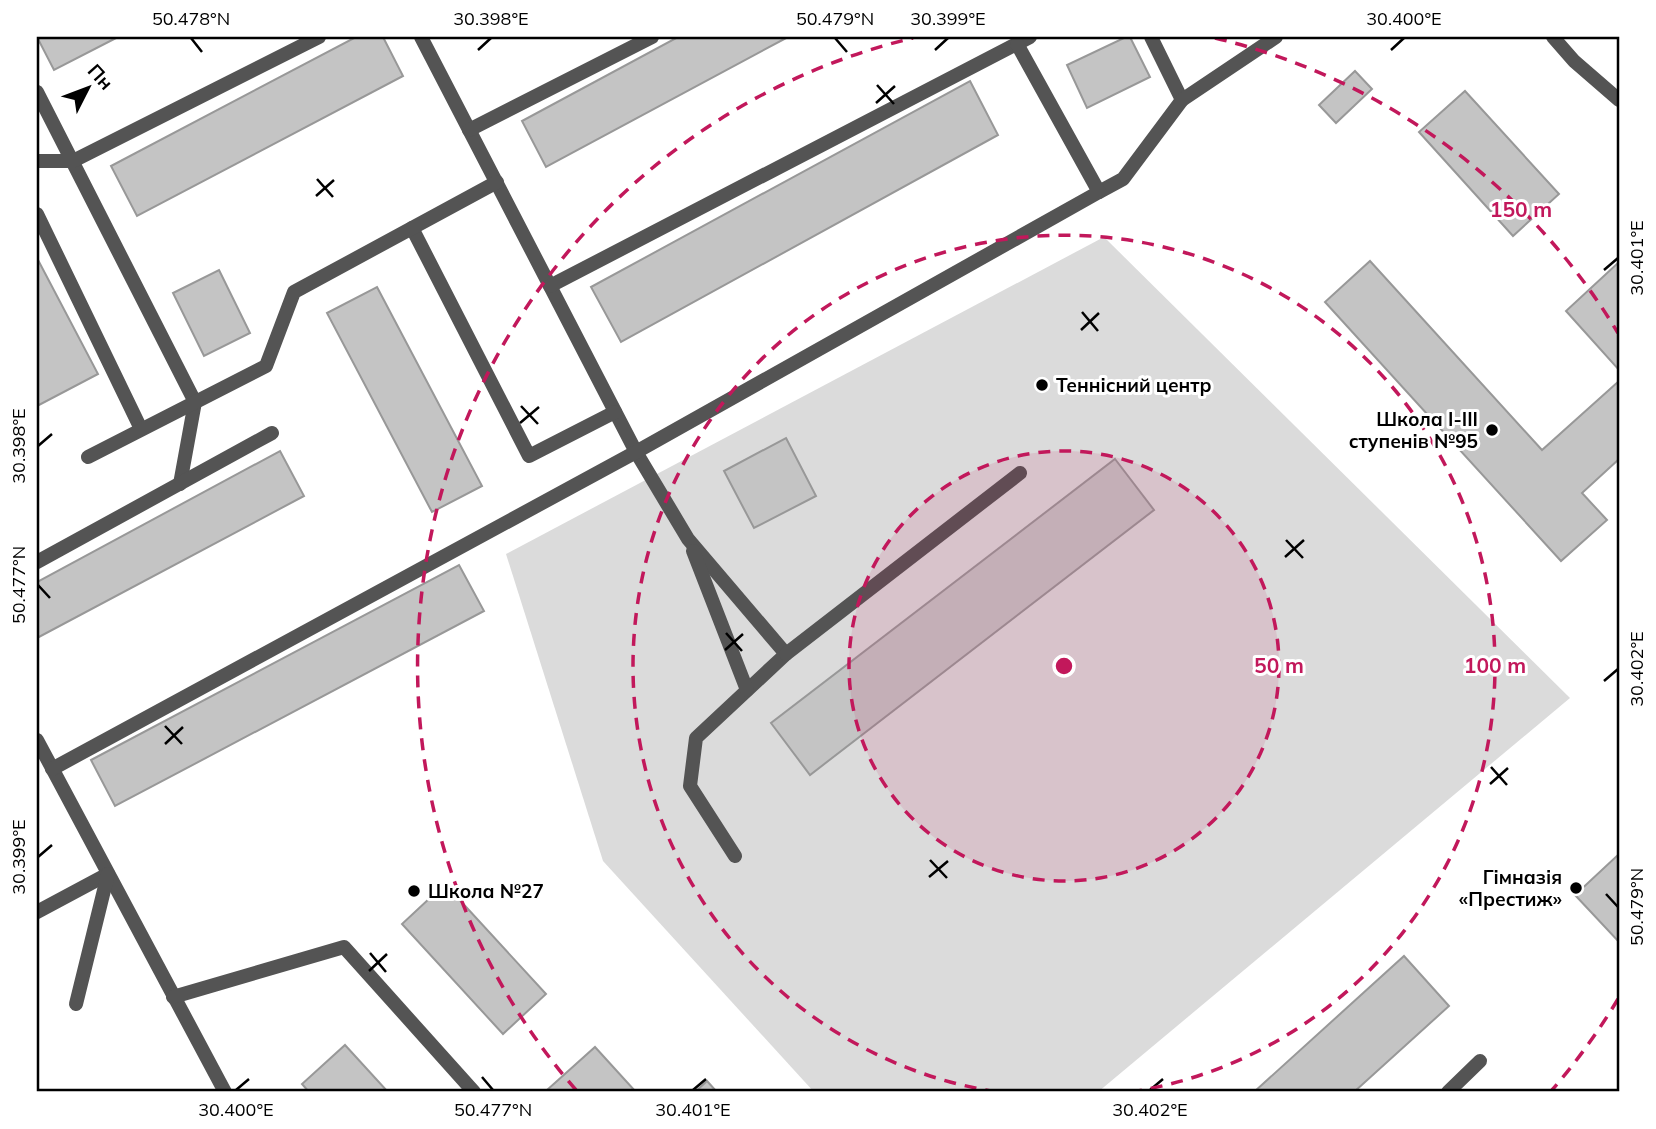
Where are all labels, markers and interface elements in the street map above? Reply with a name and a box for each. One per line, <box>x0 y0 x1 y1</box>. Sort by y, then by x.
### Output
text: 50.478°N <box>152 7 230 30</box>
text: 30.398°E <box>453 7 529 30</box>
text: 50.479°N <box>796 7 874 30</box>
text: 30.399°E <box>910 7 986 30</box>
text: 30.400°E <box>1366 7 1442 30</box>
north arrow <box>52 52 122 122</box>
text: Пн <box>83 59 118 94</box>
text: 150 m <box>1490 196 1552 222</box>
text: 30.401°E <box>1625 220 1648 296</box>
place label: Теннісний центр <box>1056 373 1212 397</box>
marker: Теннісний центр <box>1034 377 1050 393</box>
place label: Школа І-ІІІ ступенів №95 <box>1349 407 1478 453</box>
text: 30.398°E <box>7 408 30 484</box>
marker: Школа І-ІІІ ступенів №95 <box>1484 422 1500 438</box>
text: 50.477°N <box>7 546 30 624</box>
text: 30.402°E <box>1625 631 1648 707</box>
text: 50 m <box>1254 652 1304 678</box>
text: 100 m <box>1464 652 1526 678</box>
centre of rings <box>1052 654 1076 678</box>
text: 30.399°E <box>7 819 30 895</box>
place label: Гімназія «Престиж» <box>1459 865 1562 911</box>
text: 50.479°N <box>1625 868 1648 946</box>
place label: Школа №27 <box>428 879 544 903</box>
marker: Гімназія «Престиж» <box>1568 880 1584 896</box>
marker: Школа №27 <box>406 883 422 899</box>
text: 30.400°E <box>198 1098 274 1121</box>
text: 50.477°N <box>454 1098 532 1121</box>
text: 30.401°E <box>655 1098 731 1121</box>
text: 30.402°E <box>1112 1098 1188 1121</box>

